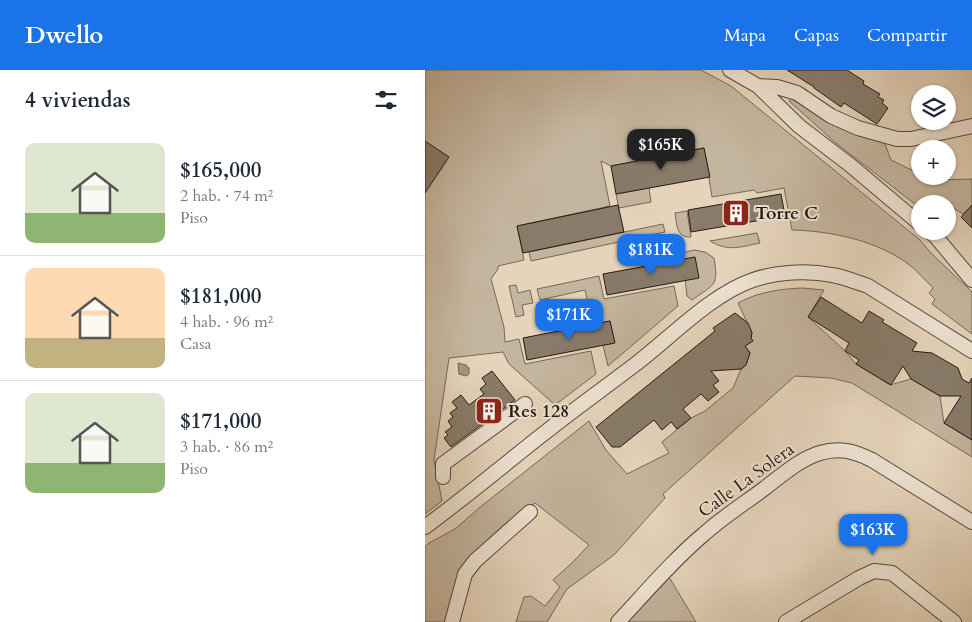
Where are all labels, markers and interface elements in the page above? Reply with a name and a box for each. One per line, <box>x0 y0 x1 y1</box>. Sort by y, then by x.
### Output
text: Dwello <box>25 19 103 52</box>
text: Mapa <box>724 23 766 48</box>
text: Capas <box>794 23 839 48</box>
text: Compartir <box>867 23 947 48</box>
map controls <box>911 85 956 240</box>
button: layers <box>911 85 956 130</box>
text: 4 viviendas <box>25 86 131 115</box>
icon: filters <box>372 86 400 114</box>
pin: $165K <box>626 128 696 171</box>
text: $165K <box>638 134 684 156</box>
button: + <box>911 140 956 185</box>
text: $165,000 <box>180 156 261 185</box>
icon: home <box>65 163 125 223</box>
text: 2 hab. · 74 m² <box>180 185 273 207</box>
button: − <box>911 195 956 240</box>
building icon: Torre C <box>721 198 751 228</box>
place label: Torre C <box>755 201 818 226</box>
text: Piso <box>180 207 208 229</box>
pin: $181K <box>616 234 686 276</box>
text: $181K <box>628 239 674 261</box>
text: $181,000 <box>180 282 261 311</box>
icon: home <box>65 288 125 348</box>
pin: $171K <box>534 298 604 341</box>
text: $171K <box>546 304 592 326</box>
text: 4 hab. · 96 m² <box>180 311 273 333</box>
text: Casa <box>180 333 211 355</box>
building icon: Res 128 <box>474 396 504 426</box>
place label: Res 128 <box>508 399 569 424</box>
text: $171,000 <box>180 407 261 436</box>
icon: home <box>65 413 125 473</box>
text: 3 hab. · 86 m² <box>180 436 273 458</box>
street label: Calle La Solera <box>693 437 800 524</box>
text: Piso <box>180 458 208 480</box>
pin: $163K <box>838 514 908 556</box>
text: $163K <box>850 519 896 541</box>

